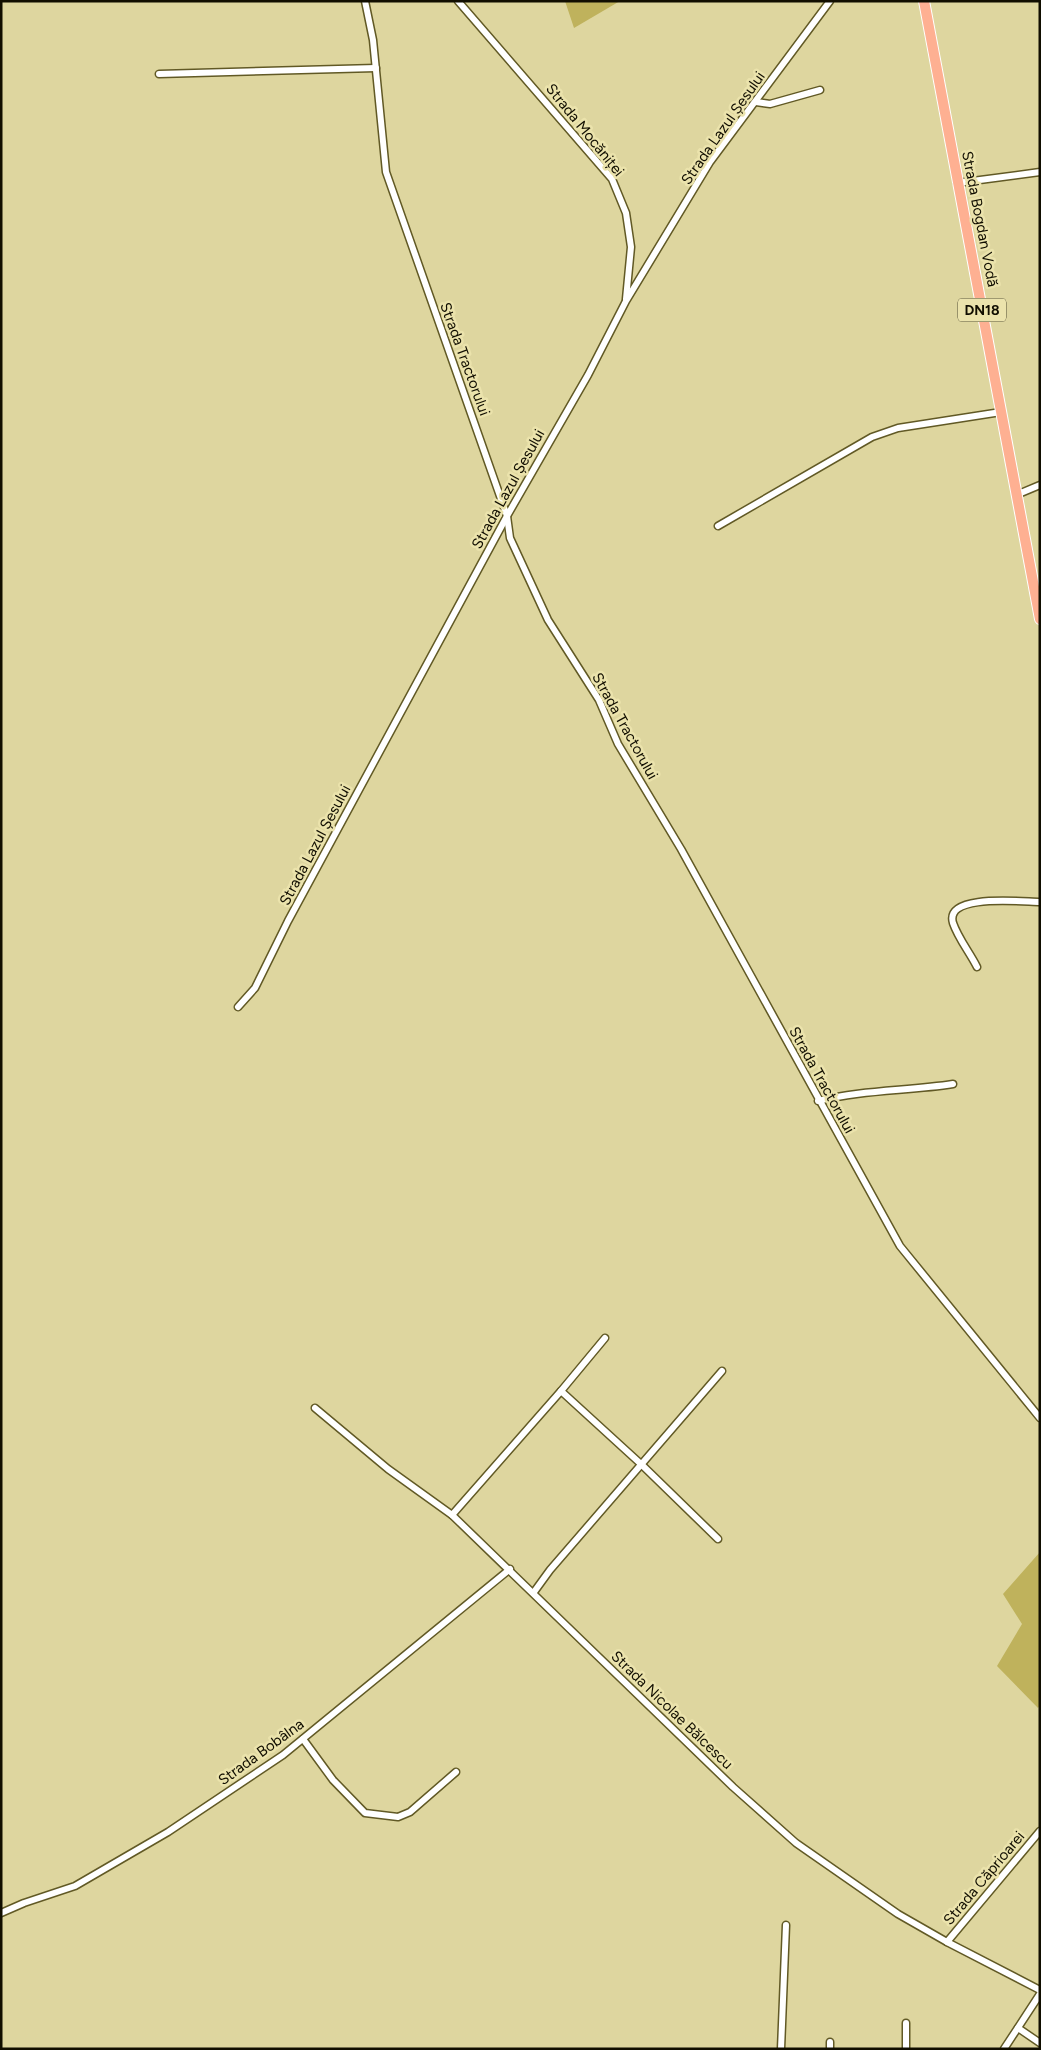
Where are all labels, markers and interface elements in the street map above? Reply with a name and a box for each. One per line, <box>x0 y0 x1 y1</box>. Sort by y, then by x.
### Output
street label: Strada Lazul Șesului <box>677 68 769 188</box>
street label: Strada Mocăniței <box>542 80 628 180</box>
street label: Strada Bogdan Vodă <box>958 150 1002 288</box>
road number: DN18 <box>958 298 1006 322</box>
street label: Strada Tractorului <box>436 300 494 418</box>
street label: Strada Lazul Șesului <box>468 426 548 552</box>
street label: Strada Tractorului <box>588 670 662 782</box>
street label: Strada Lazul Șesului <box>276 782 354 908</box>
street label: Strada Tractorului <box>785 1024 859 1136</box>
street label: Strada Nicolae Bălcescu <box>607 1647 737 1773</box>
street label: Strada Bobâlna <box>215 1715 307 1789</box>
street label: Strada Căprioarei <box>940 1828 1028 1928</box>

